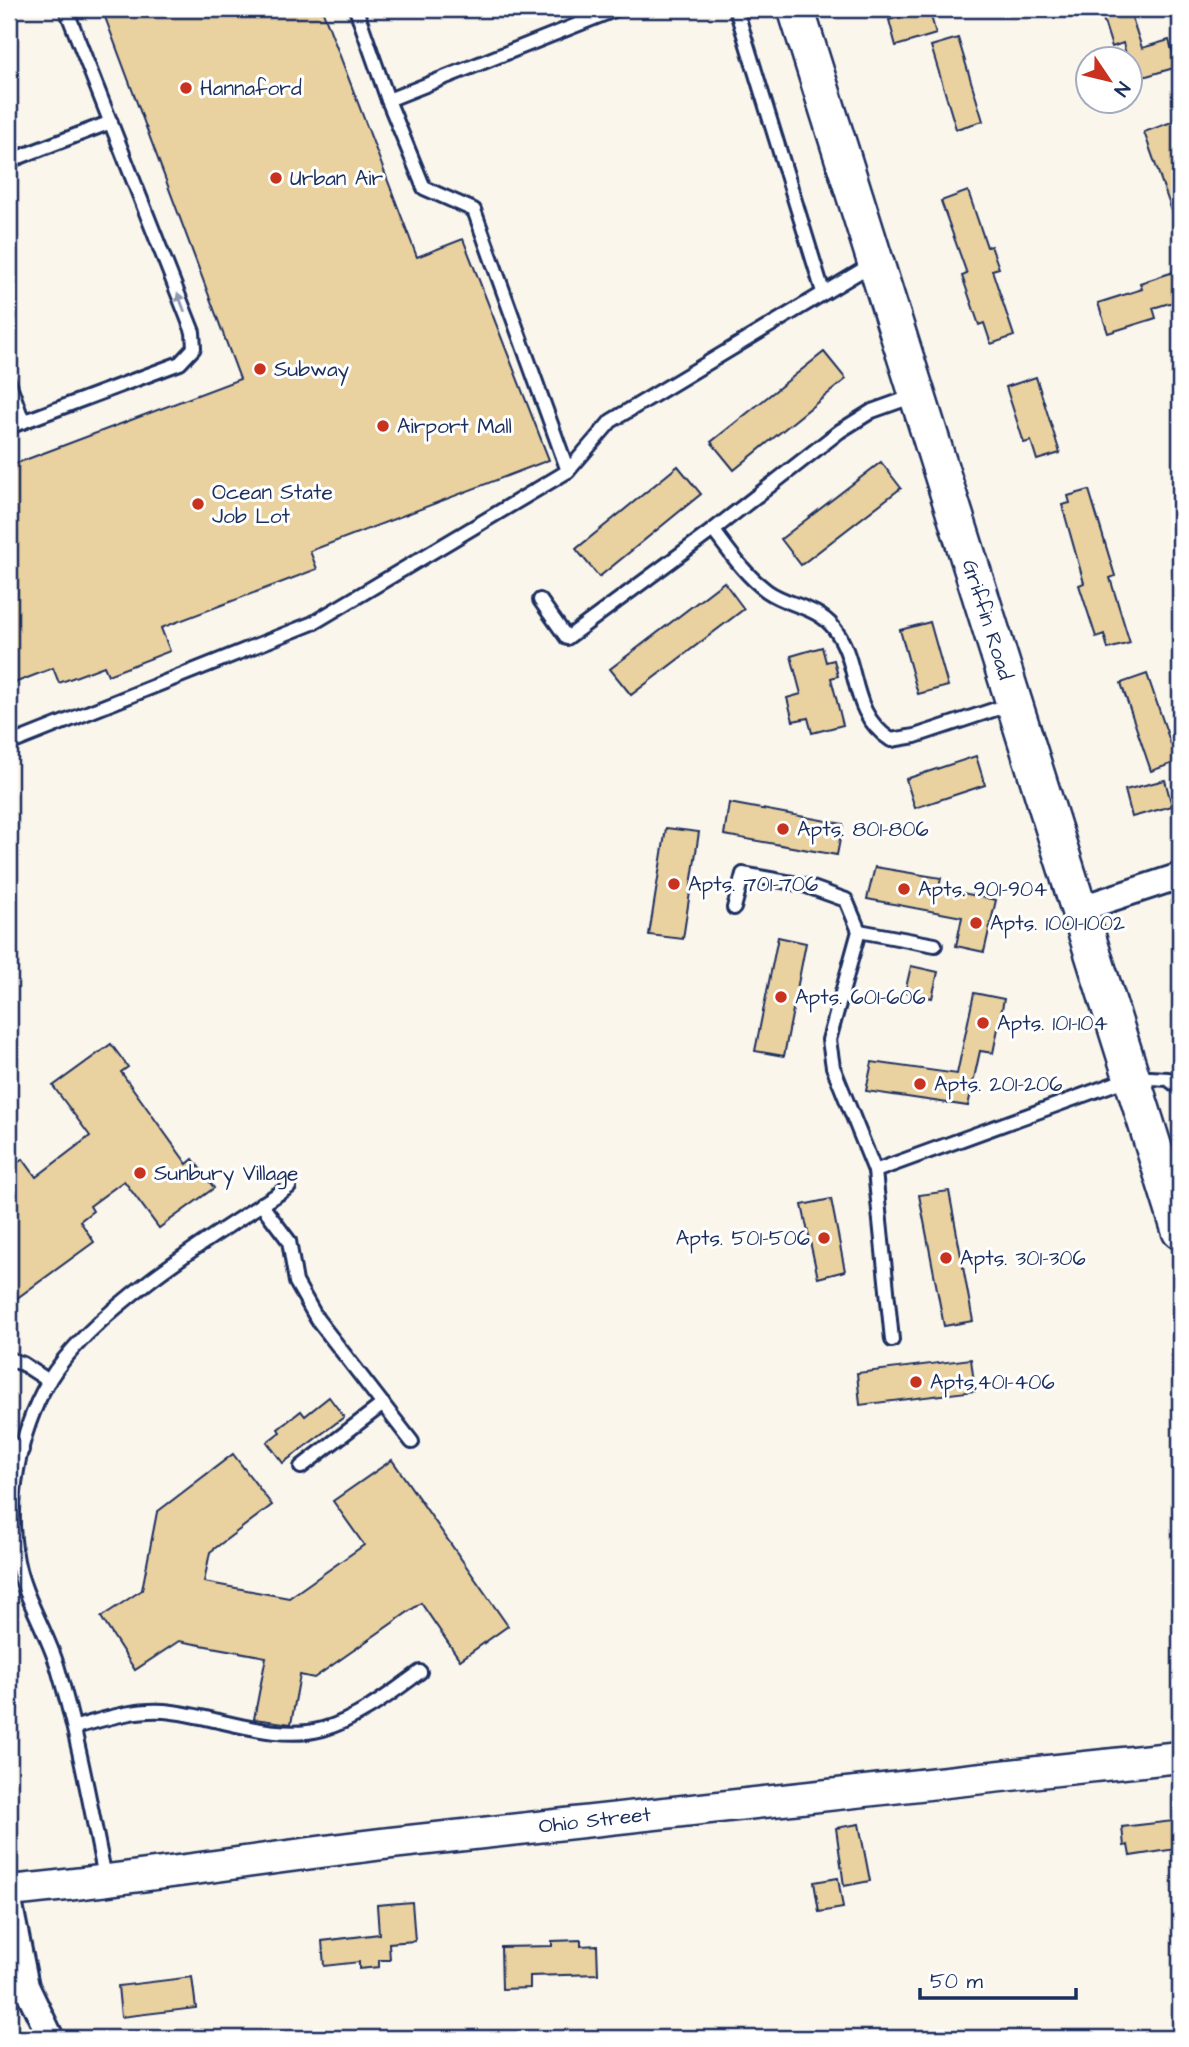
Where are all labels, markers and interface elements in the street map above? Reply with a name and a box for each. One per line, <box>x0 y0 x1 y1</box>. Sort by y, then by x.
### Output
north arrow <box>1074 46 1144 116</box>
place label: Hannaford <box>200 74 302 103</box>
text: N <box>1107 76 1136 102</box>
marker: Hannaford <box>178 80 194 96</box>
place label: Urban Air <box>290 164 383 193</box>
marker: Urban Air <box>268 170 284 186</box>
one-way arrow <box>176 291 187 312</box>
place label: Subway <box>274 355 350 386</box>
marker: Subway <box>252 361 268 377</box>
place label: Airport Mall <box>397 412 512 442</box>
marker: Airport Mall <box>375 418 391 434</box>
place label: Ocean State Job Lot <box>212 478 333 531</box>
marker: Ocean State Job Lot <box>190 496 206 512</box>
street label: Griffin Road <box>955 556 1020 684</box>
place label: Apts. 801-806 <box>797 815 929 845</box>
marker: Apts. 801-806 <box>775 821 791 837</box>
place label: Apts. 701-706 <box>688 870 818 900</box>
place label: Apts. 901-904 <box>918 875 1047 905</box>
marker: Apts. 701-706 <box>666 876 682 892</box>
marker: Apts. 901-904 <box>896 881 912 897</box>
place label: Apts. 1001-1002 <box>990 909 1125 939</box>
marker: Apts. 1001-1002 <box>968 915 984 931</box>
place label: Apts. 601-606 <box>795 983 926 1013</box>
marker: Apts. 601-606 <box>773 989 789 1005</box>
place label: Apts. 101-104 <box>997 1009 1108 1039</box>
marker: Apts. 101-104 <box>975 1015 991 1031</box>
place label: Apts. 201-206 <box>934 1070 1062 1100</box>
marker: Apts. 201-206 <box>912 1076 928 1092</box>
place label: Sunbury Village <box>154 1159 298 1190</box>
marker: Sunbury Village <box>132 1165 148 1181</box>
place label: Apts. 501-506 <box>676 1224 810 1254</box>
marker: Apts. 501-506 <box>816 1230 832 1246</box>
place label: Apts. 301-306 <box>960 1244 1086 1274</box>
marker: Apts. 301-306 <box>938 1250 954 1266</box>
place label: Apts.401-406 <box>930 1368 1055 1398</box>
marker: Apts.401-406 <box>908 1374 924 1390</box>
street label: Ohio Street <box>537 1800 653 1841</box>
scale bar <box>920 1956 1075 2000</box>
text: 50 m <box>930 1967 984 1996</box>

